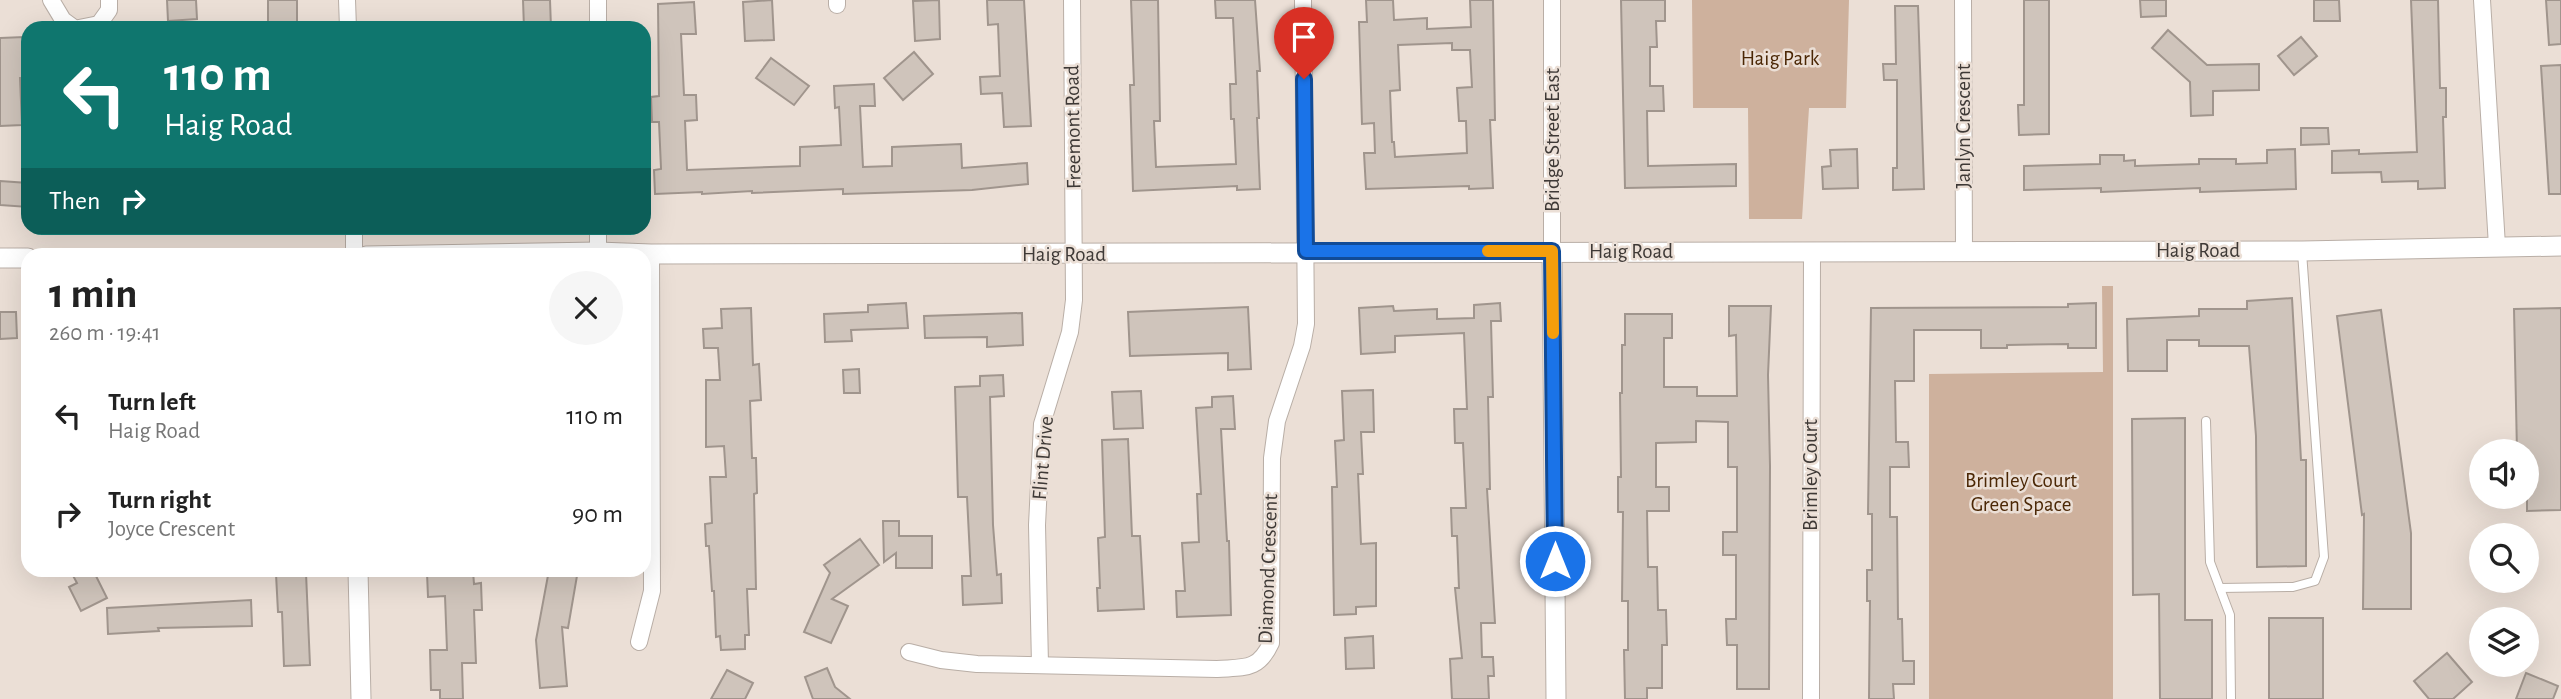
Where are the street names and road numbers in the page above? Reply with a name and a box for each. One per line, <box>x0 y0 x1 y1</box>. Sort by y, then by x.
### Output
street label: Janlyn Crescent <box>1953 63 1974 188</box>
street label: Freemont Road <box>1061 65 1085 189</box>
street label: Bridge Street East <box>1542 68 1563 212</box>
street label: Haig Road <box>2156 240 2240 261</box>
street label: Haig Road <box>1589 241 1673 262</box>
street label: Haig Road <box>1022 244 1106 265</box>
street label: Flint Drive <box>1029 415 1057 501</box>
street label: Brimley Court <box>1800 419 1821 531</box>
street label: Diamond Crescent <box>1255 493 1281 644</box>

